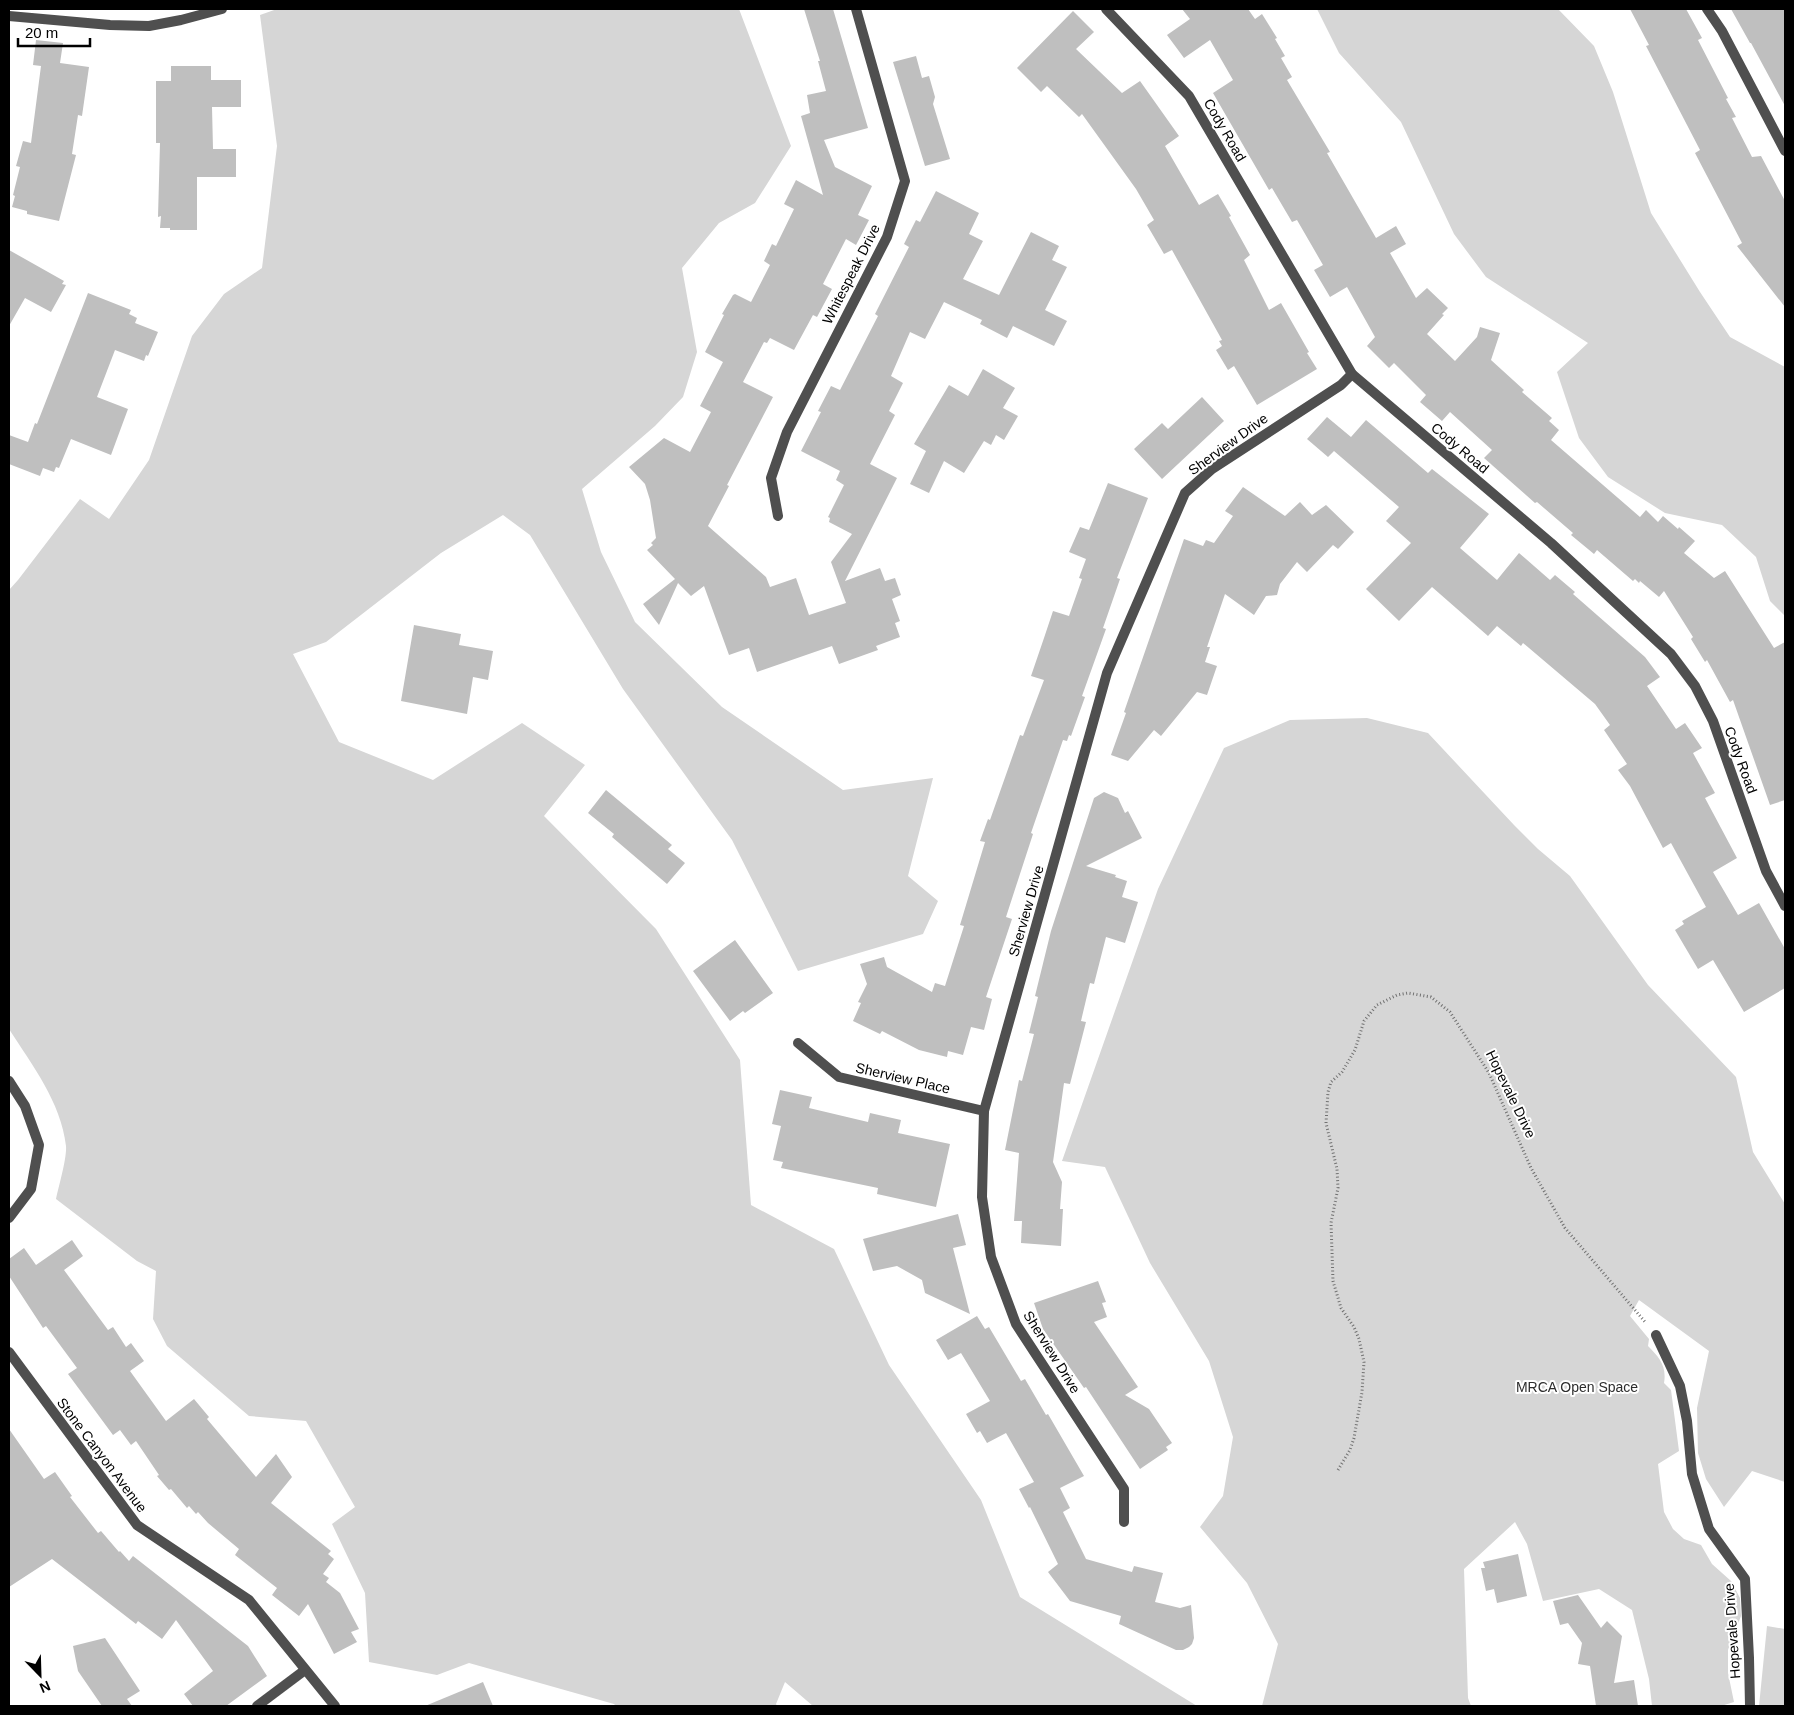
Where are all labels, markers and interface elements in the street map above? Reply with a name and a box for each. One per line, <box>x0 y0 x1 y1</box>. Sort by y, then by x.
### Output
scale bar <box>18 15 90 47</box>
text: 20 m <box>25 24 58 41</box>
street label: Cody Road <box>1201 96 1249 164</box>
street label: Whitespeak Drive <box>819 221 883 327</box>
street label: Sherview Drive <box>1185 410 1271 478</box>
street label: Cody Road <box>1428 419 1492 477</box>
street label: Cody Road <box>1722 724 1760 796</box>
street label: Sherview Drive <box>1005 863 1047 958</box>
street label: Hopevale Drive <box>1483 1047 1539 1141</box>
street label: Sherview Place <box>854 1059 952 1097</box>
street label: Sherview Drive <box>1020 1308 1084 1396</box>
park label: MRCA Open Space <box>1516 1379 1638 1395</box>
street label: Stone Canyon Avenue <box>54 1395 150 1516</box>
street label: Hopevale Drive <box>1721 1582 1743 1679</box>
north arrow <box>15 1650 65 1700</box>
text: N <box>37 1678 53 1696</box>

